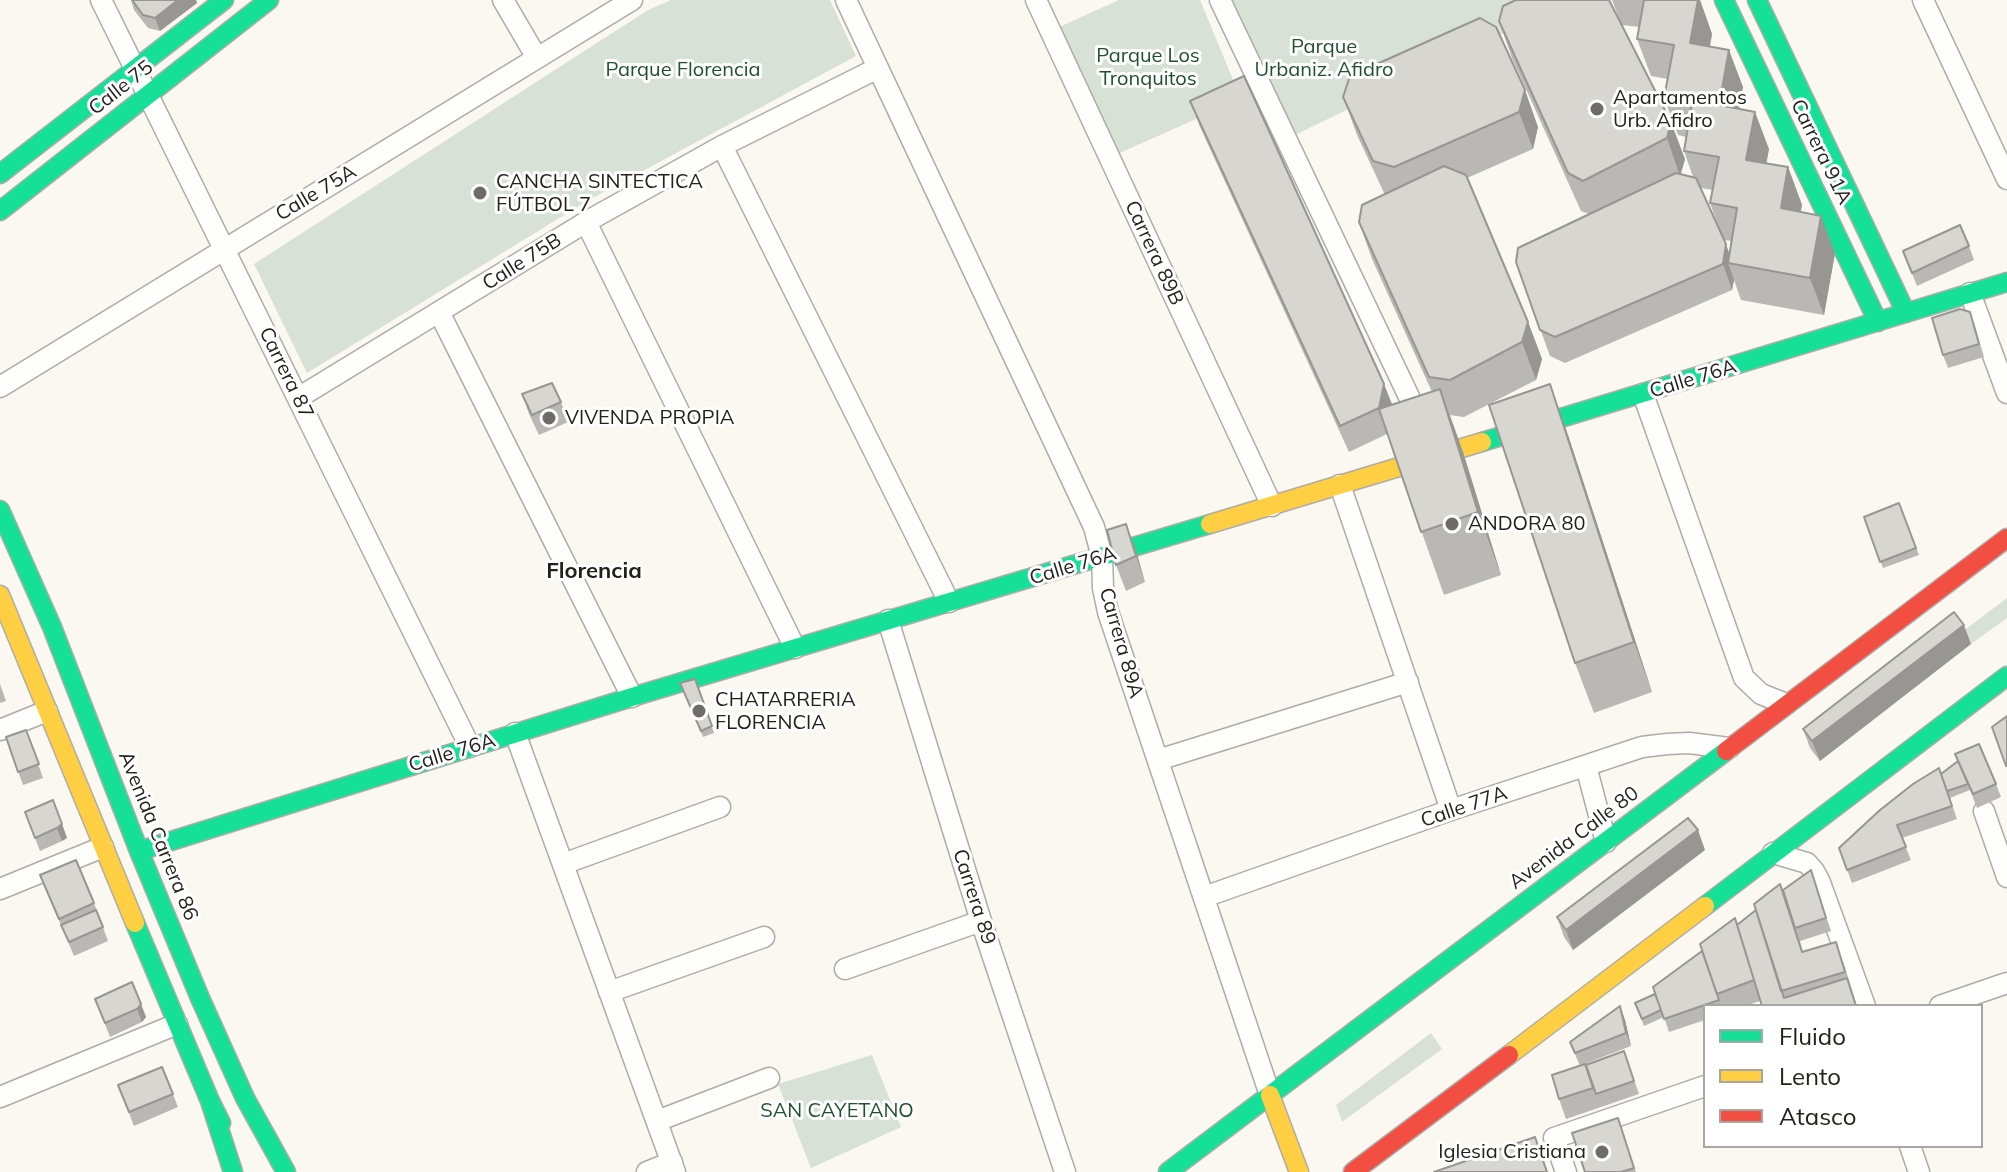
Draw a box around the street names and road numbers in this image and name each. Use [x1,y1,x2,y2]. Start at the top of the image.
street label: Calle 75 [84,55,158,121]
street label: Carrera 91A [1785,96,1857,208]
street label: Calle 75A [271,160,361,226]
street label: Carrera 89B [1119,197,1189,309]
street label: Calle 75B [478,228,566,296]
street label: Carrera 87 [254,323,318,423]
street label: Calle 76A [1647,354,1739,404]
street label: Calle 76A [1027,541,1119,591]
street label: Carrera 89A [1094,585,1148,701]
street label: Calle 76A [406,728,498,778]
street label: Avenida Carrera 86 [113,748,203,924]
street label: Calle 77A [1418,781,1510,833]
street label: Avenida Calle 80 [1504,781,1644,895]
street label: Carrera 89 [947,846,1001,948]

